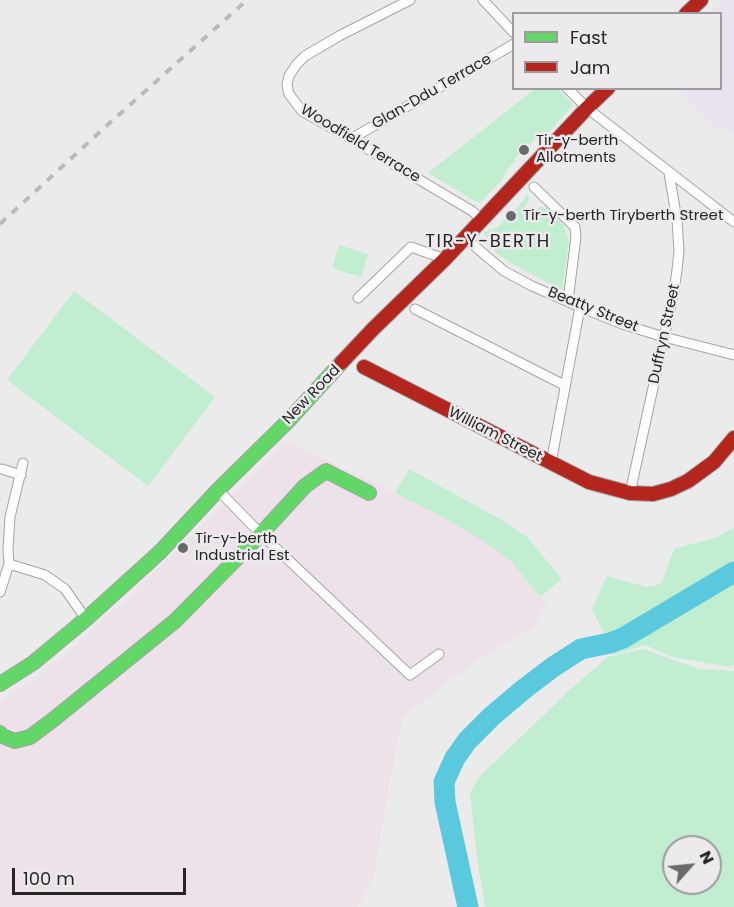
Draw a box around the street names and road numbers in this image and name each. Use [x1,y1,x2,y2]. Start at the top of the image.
street label: Glan-Ddu Terrace [369,50,495,134]
street label: Woodfield Terrace [297,101,423,187]
street label: Duffryn Street [646,282,684,386]
street label: Beatty Street [545,284,641,336]
street label: New Road [279,362,345,428]
street label: William Street [445,404,545,466]

